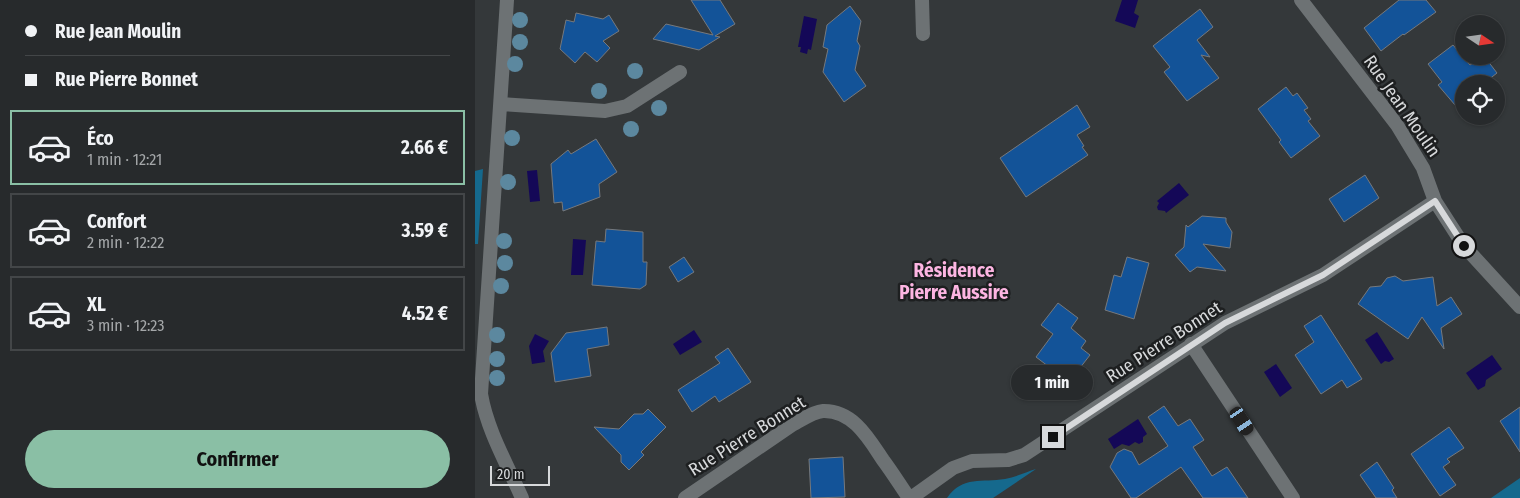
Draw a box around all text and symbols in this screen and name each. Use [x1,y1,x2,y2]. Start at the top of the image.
north arrow [1455,15,1505,65]
map controls [1455,15,1505,125]
text: Rue Jean Moulin [55,20,181,43]
street label: Rue Jean Moulin [1359,51,1445,161]
text: Rue Pierre Bonnet [55,68,198,91]
button: locate [1455,75,1505,125]
icon: car [27,125,72,170]
text: Éco [87,127,114,150]
text: 2.66 € [401,136,448,159]
text: 1 min · 12:21 [87,150,162,169]
icon: car [27,208,72,253]
text: Confort [87,210,147,233]
text: 3.59 € [401,219,448,242]
text: 2 min · 12:22 [87,233,164,252]
route start [1453,235,1475,257]
district label: Résidence Pierre Aussire [899,259,1009,304]
icon: car [27,291,72,336]
text: XL [87,293,106,316]
street label: Rue Pierre Bonnet [1102,296,1226,388]
text: 4.52 € [402,302,448,325]
text: 3 min · 12:23 [87,316,165,335]
callout: 1 min [1012,364,1094,400]
text: 1 min [1035,373,1069,392]
street label: Rue Pierre Bonnet [685,391,810,481]
car [1227,404,1256,438]
route end [1042,426,1064,448]
button: Confirmer [25,430,450,488]
scale bar [490,463,550,486]
text: 20 m [497,466,525,483]

